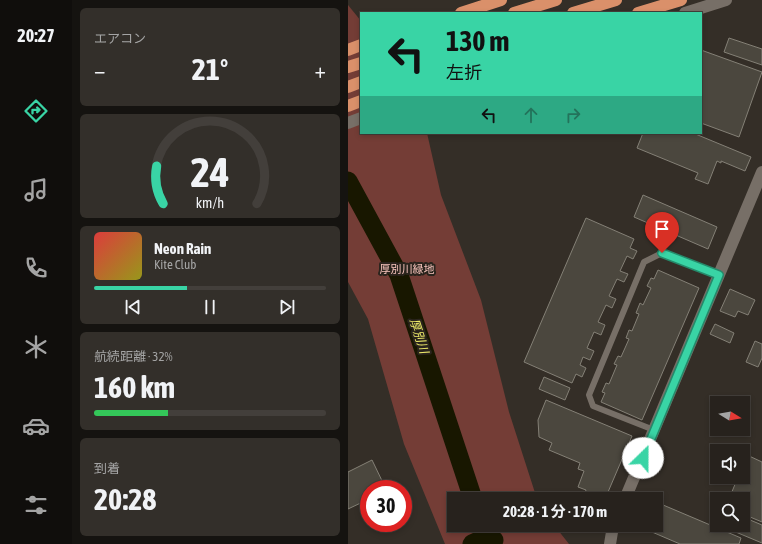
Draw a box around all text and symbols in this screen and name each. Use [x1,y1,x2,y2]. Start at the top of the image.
text: 20:27 [17,25,55,46]
text: 130 m [446,25,509,57]
icon: left [380,28,432,80]
text: エアコン [94,31,146,46]
text: 21° [192,52,228,86]
text: − [94,57,105,83]
text: + [315,57,326,83]
text: 左折 [446,62,482,83]
icon: directions [22,97,50,125]
icon: left [478,104,500,126]
icon: ahead [520,104,542,126]
icon: right [562,104,584,126]
text: 24 [190,148,230,196]
icon: music [22,176,50,204]
text: km/h [196,195,224,211]
pin [645,212,679,253]
icon: arrive [651,218,673,240]
text: Neon Rain [154,240,211,257]
icon: phone [22,254,50,282]
text: Kite Club [154,257,196,272]
park label: 厚別川緑地 [380,263,435,275]
icon: previous [122,296,144,318]
icon: pause [199,296,221,318]
icon: next [276,296,298,318]
water label: 厚別川 [407,317,432,357]
icon: climate [22,333,50,361]
text: 航続距離 · 32% [94,349,173,364]
text: 160 km [94,370,175,404]
north arrow [710,396,750,436]
map controls [710,396,750,532]
icon: car [22,412,50,440]
position arrow [622,437,664,479]
button: sound [710,444,750,484]
text: 到着 [94,461,120,476]
speed limit sign: 30 [360,480,412,532]
text: 20:28 [94,482,156,516]
icon: filters [22,491,50,519]
button: search [710,492,750,532]
text: 20:28 · 1 分 · 170 m [503,503,607,520]

